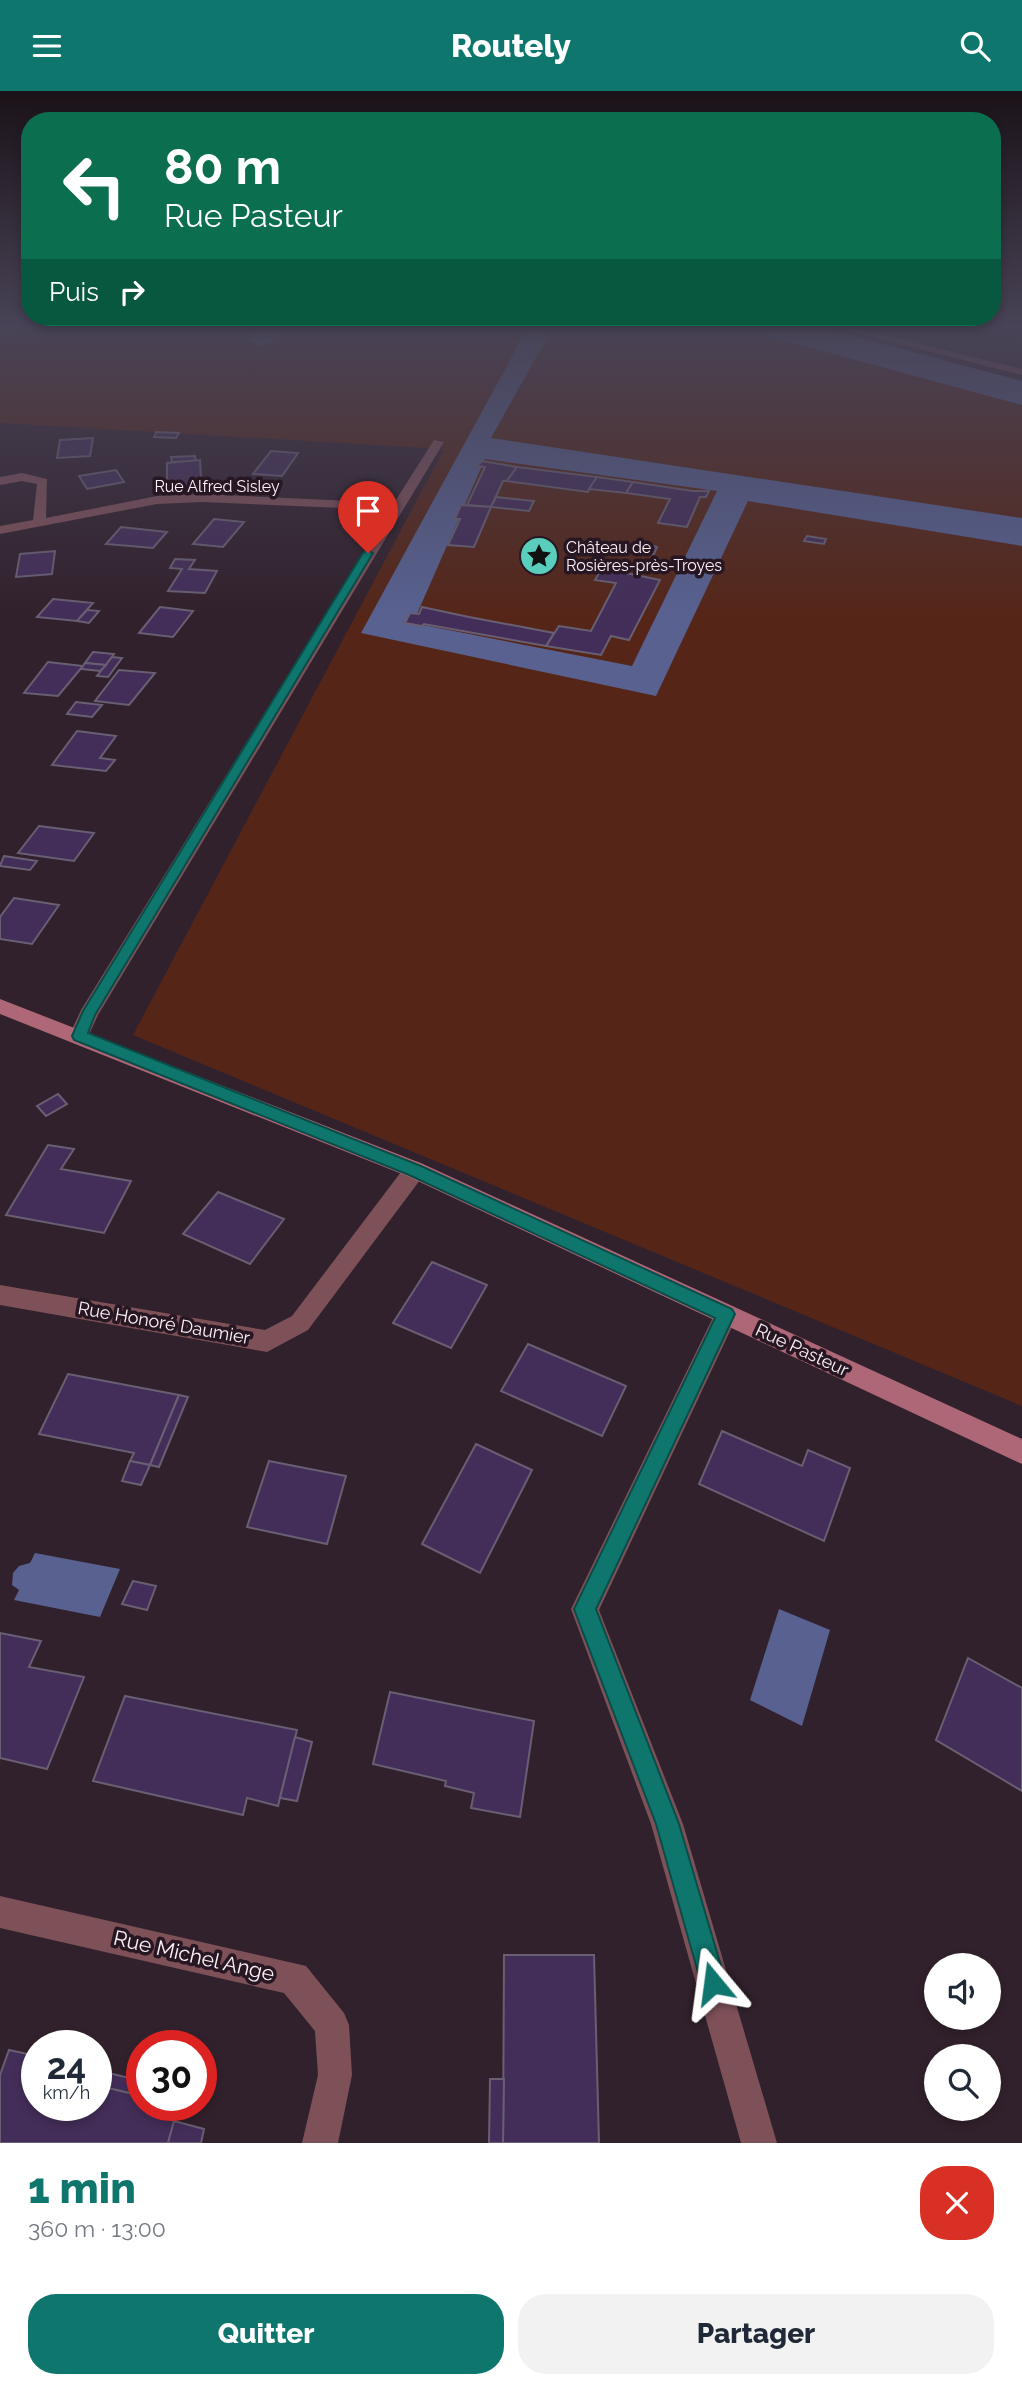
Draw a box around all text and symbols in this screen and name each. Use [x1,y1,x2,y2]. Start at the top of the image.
icon: menu [28,27,66,65]
text: Routely [451,27,571,64]
icon: search [956,27,994,65]
text: 80 m [164,138,281,195]
icon: left [49,140,140,231]
text: Rue Pasteur [164,197,343,234]
icon: right [113,273,151,311]
text: Puis [49,277,99,307]
street label: Rue Alfred Sisley [154,477,280,496]
pin [338,481,398,553]
icon: arrive [349,492,387,530]
place icon: Château de Rosières-près-Troyes [518,535,560,577]
place label: Château de Rosières-près-Troyes [566,538,722,575]
street label: Rue Honoré Daumier [76,1297,252,1348]
street label: Rue Pasteur [752,1319,853,1381]
street label: Rue Michel Ange [111,1925,277,1986]
position arrow [676,1946,750,2020]
map controls [924,1953,1001,2121]
button: sound [924,1953,1001,2030]
speed limit sign: 30 [126,2030,217,2121]
button: search [924,2044,1001,2121]
text: 24 [47,2046,86,2087]
text: km/h [43,2082,90,2103]
text: 1 min [28,2164,136,2213]
button: close [920,2166,994,2240]
text: 360 m · 13:00 [28,2215,166,2242]
button: Quitter [28,2294,504,2374]
button: Partager [518,2294,994,2374]

